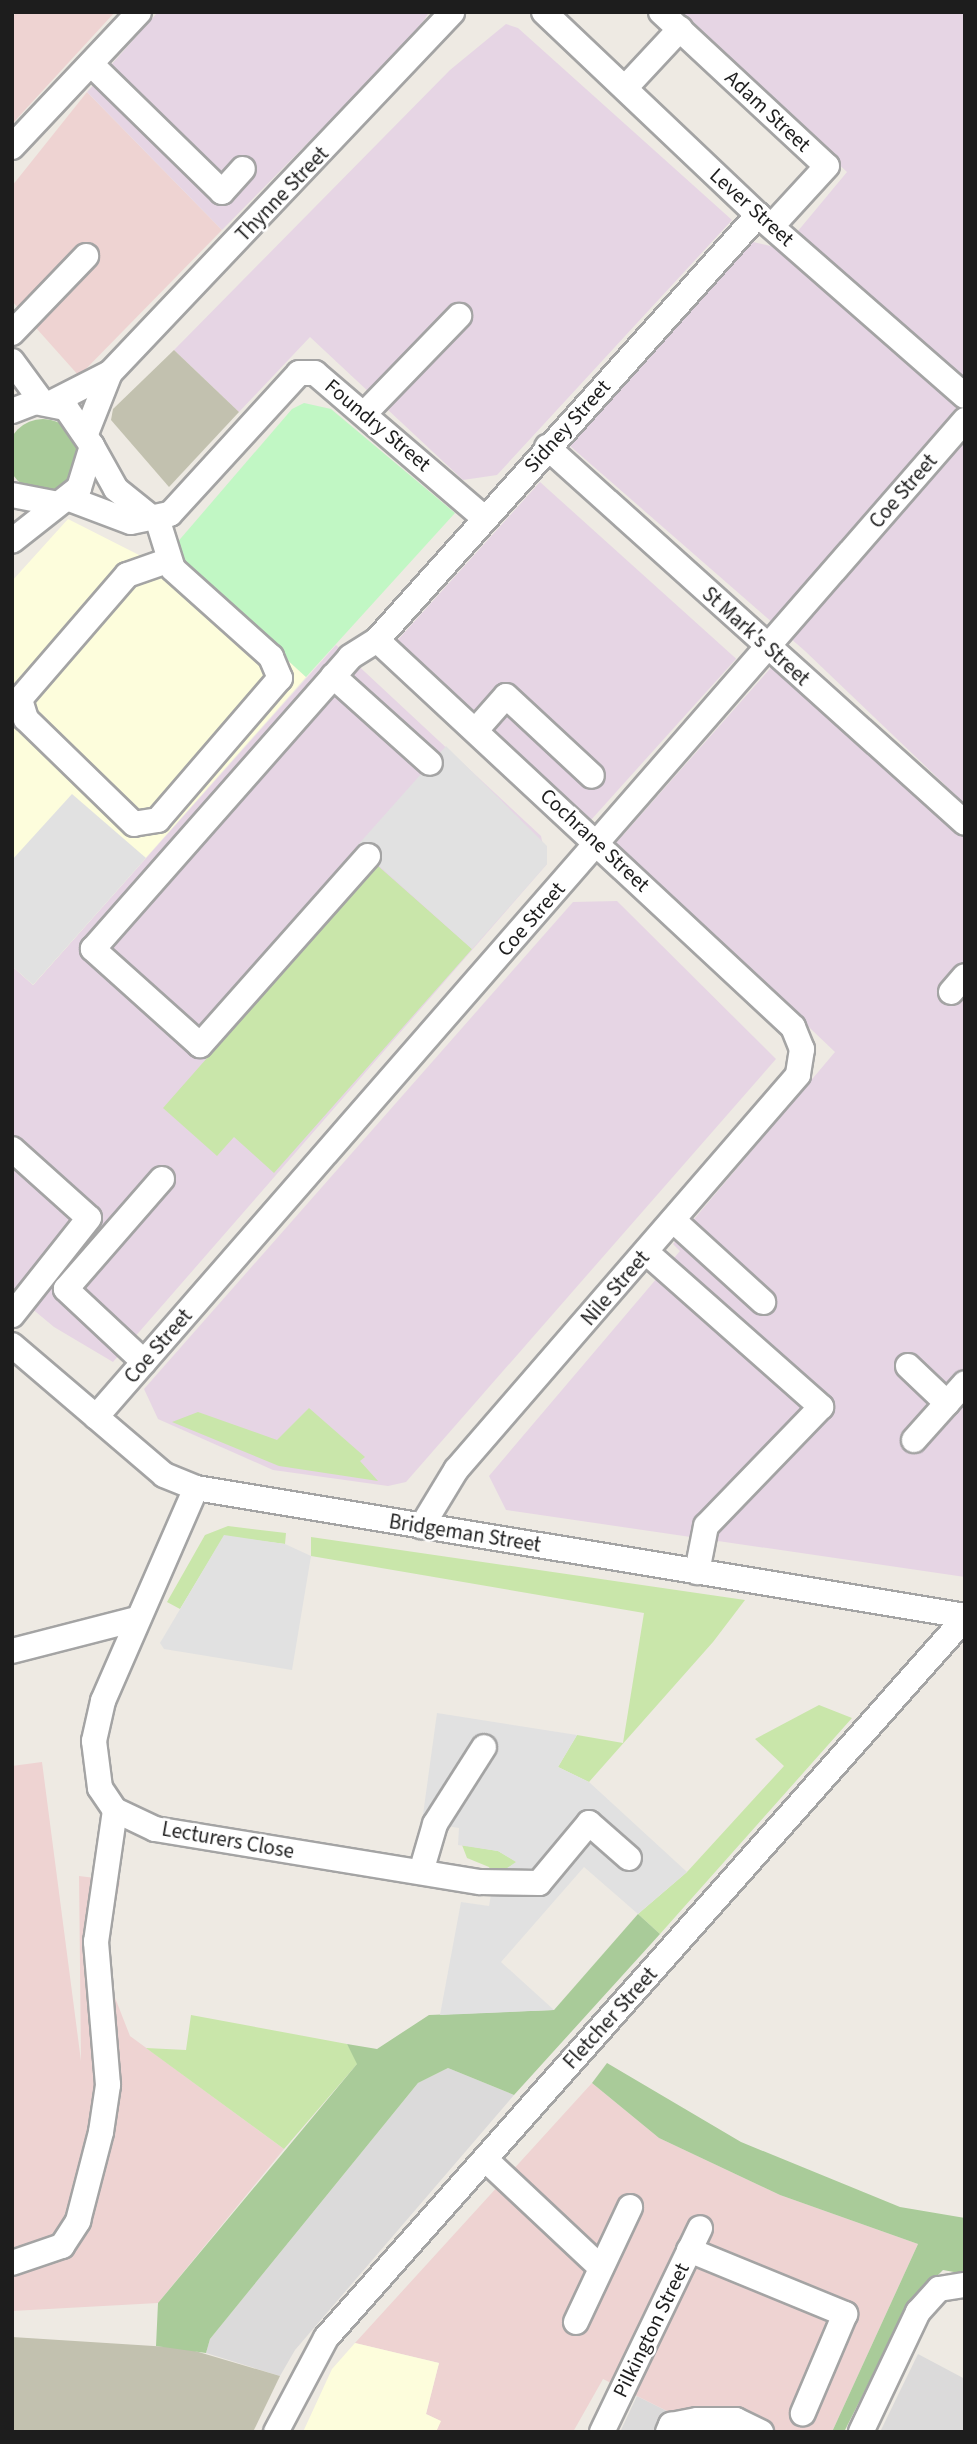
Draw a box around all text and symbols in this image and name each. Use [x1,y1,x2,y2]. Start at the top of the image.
street label: Adam Street [720,65,816,157]
street label: Thynne Street [230,141,334,247]
street label: Lever Street [705,163,799,251]
street label: Foundry Street [320,373,436,477]
street label: Sidney Street [519,374,615,478]
street label: Coe Street [864,449,942,533]
street label: St Mark's Street [697,581,815,691]
street label: Cochrane Street [535,783,655,897]
street label: Coe Street [492,877,570,961]
street label: Nile Street [576,1245,654,1331]
street label: Coe Street [119,1304,197,1388]
street label: Bridgeman Street [387,1509,543,1557]
street label: Lecturers Close [160,1816,296,1864]
street label: Fletcher Street [558,1962,662,2074]
street label: Pilkington Street [608,2259,694,2401]

